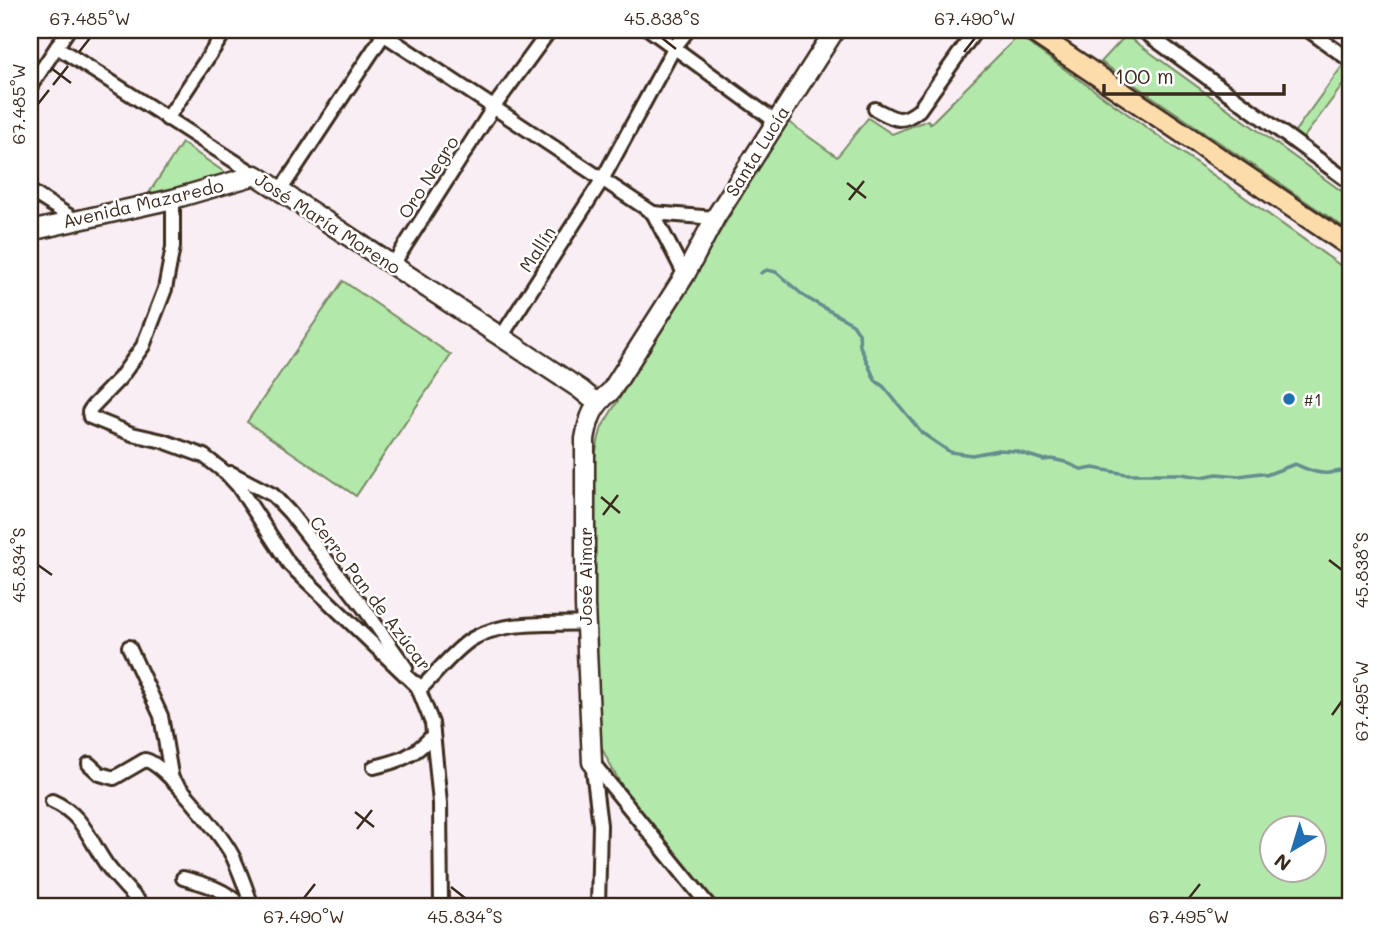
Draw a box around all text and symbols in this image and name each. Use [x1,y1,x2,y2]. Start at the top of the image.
text: 67.485°W [50,6,130,30]
text: 45.838°S [624,6,700,30]
text: 67.490°W [934,6,1016,30]
scale bar [1104,52,1285,96]
text: 100 m [1115,62,1174,89]
text: 67.485°W [6,64,30,144]
street label: Santa Lucía [720,101,794,201]
street label: Oro Negro [392,131,464,223]
street label: José María Moreno [250,167,406,279]
street label: Avenida Mazaredo [60,173,226,233]
street label: Mallín [513,221,561,277]
place label: #1 [1303,387,1322,411]
marker: #1 [1281,391,1297,407]
street label: Cerro Pan de Azúcar [305,511,437,675]
text: 45.834°S [6,527,30,603]
street label: José Aimar [573,527,597,625]
text: 45.838°S [1349,532,1373,608]
text: 67.495°W [1349,661,1373,741]
north arrow [1258,814,1328,884]
text: N [1269,849,1296,877]
text: 67.490°W [263,904,345,928]
text: 45.834°S [427,904,503,928]
text: 67.495°W [1149,904,1229,928]

